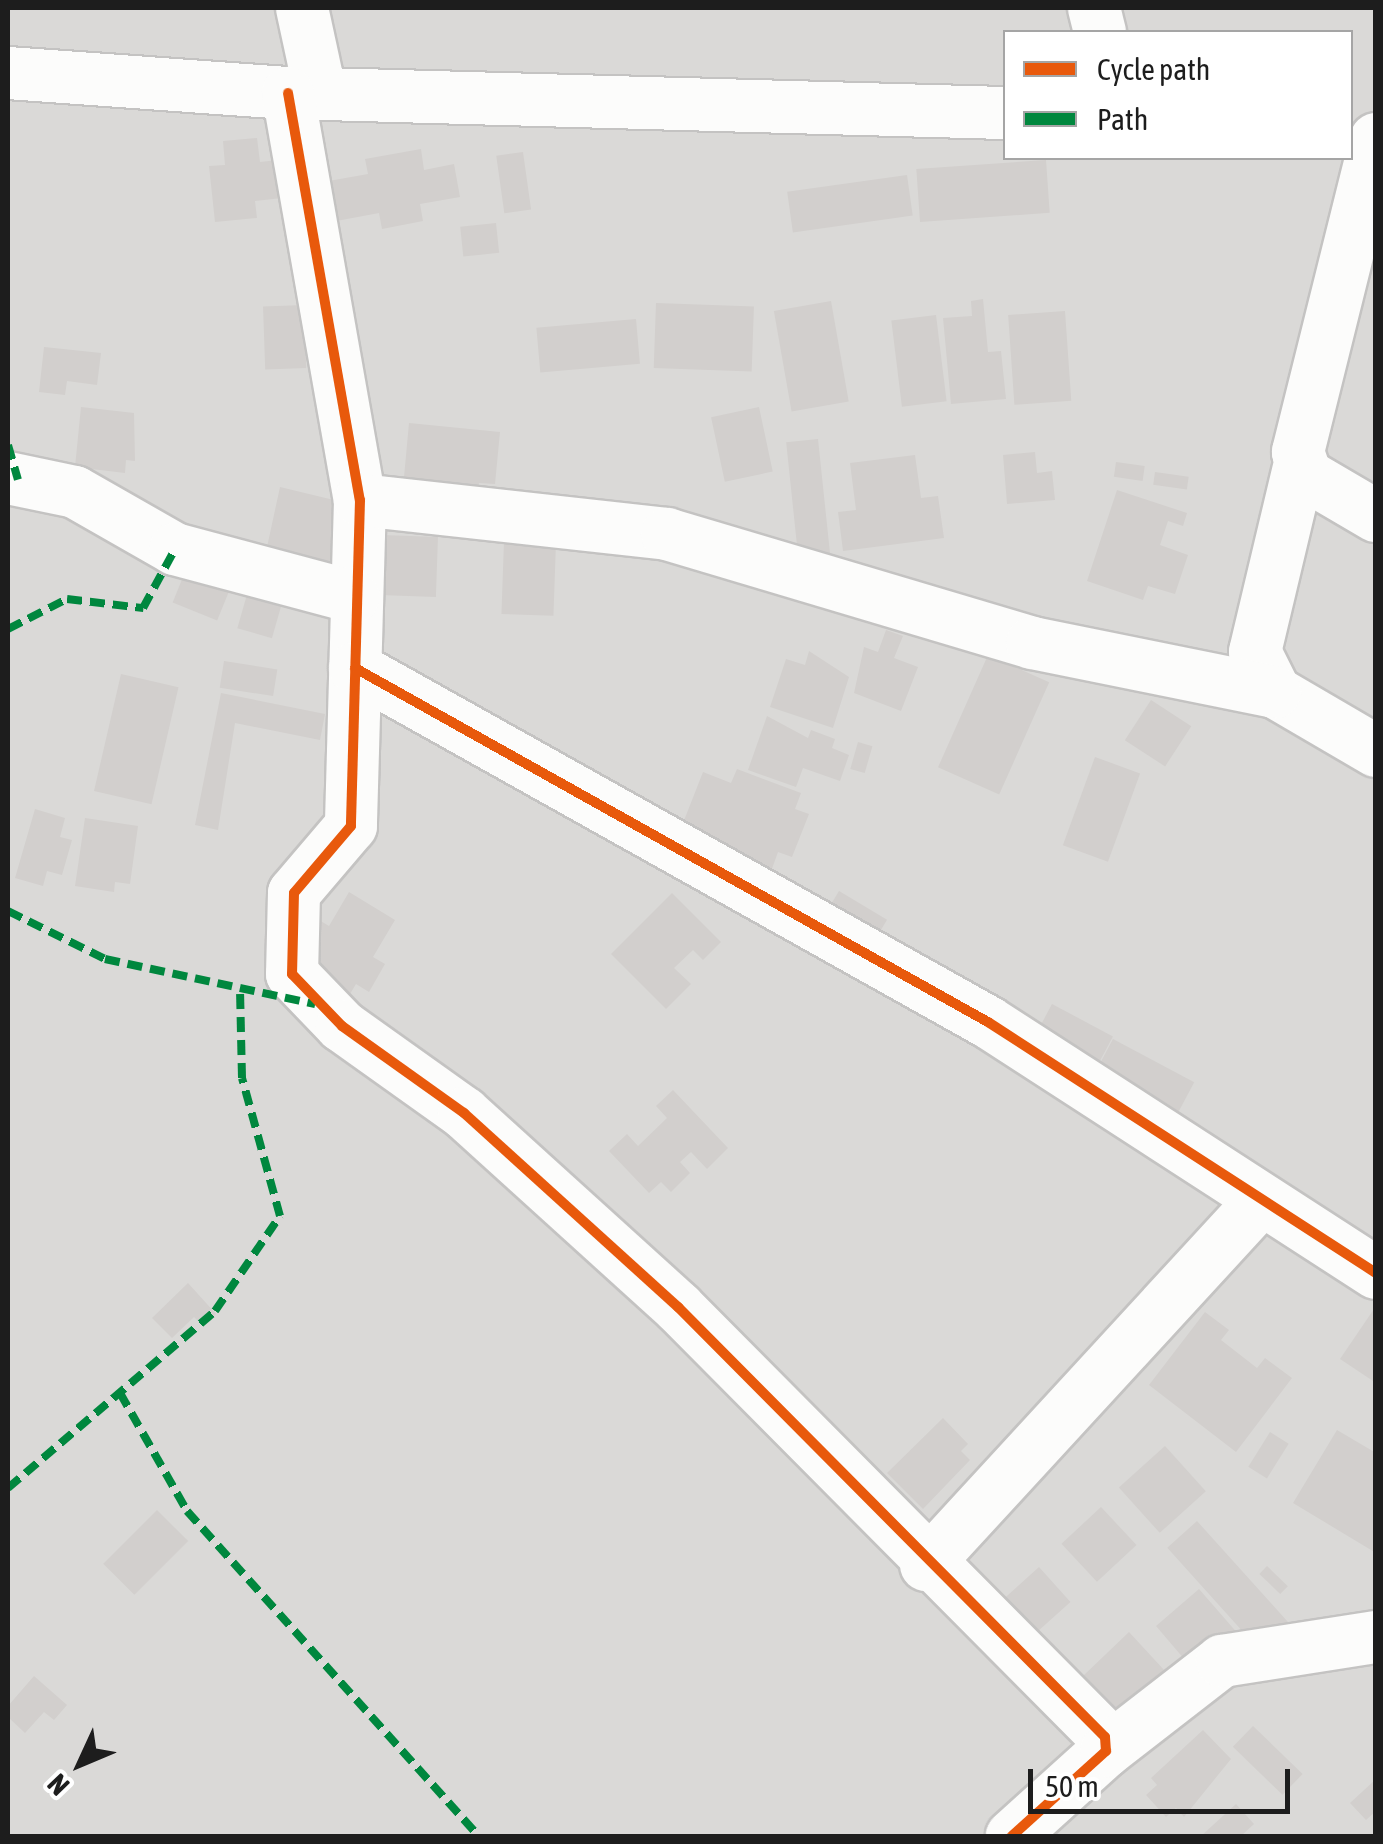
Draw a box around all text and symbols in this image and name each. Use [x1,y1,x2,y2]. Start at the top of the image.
legend [1003,30,1353,160]
text: Cycle path [1097,52,1210,86]
text: Path [1097,102,1148,136]
north arrow [30,1714,130,1814]
scale bar [1033,1749,1296,1811]
text: N [41,1768,76,1802]
text: 50 m [1045,1769,1099,1803]

